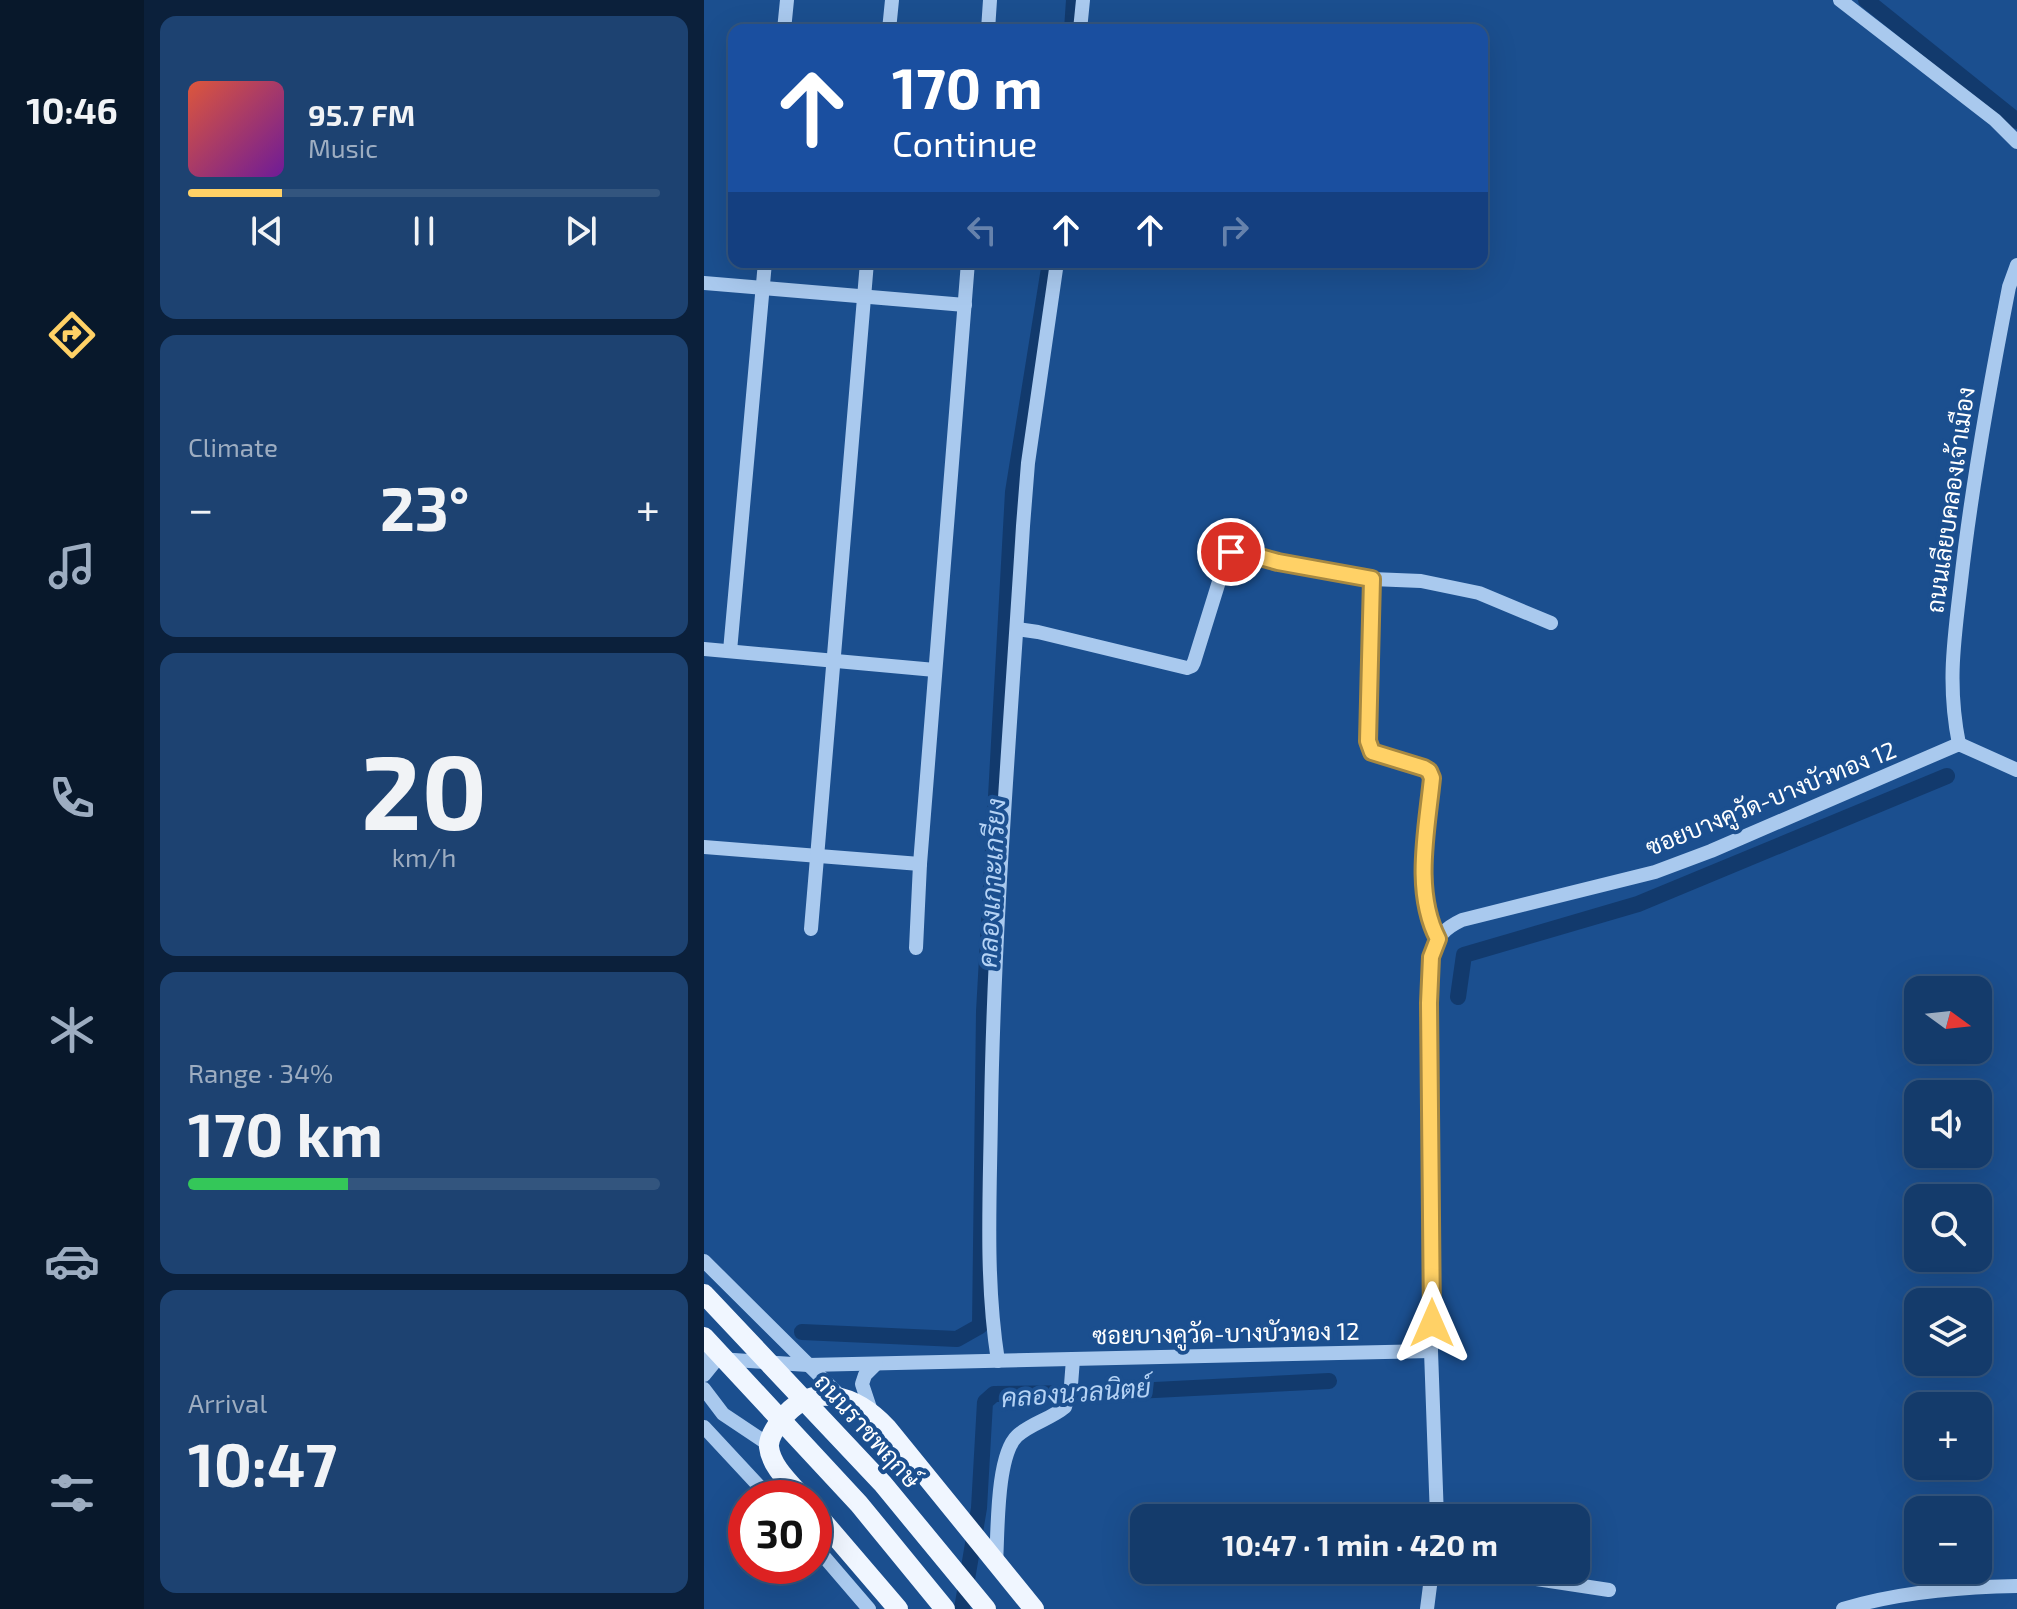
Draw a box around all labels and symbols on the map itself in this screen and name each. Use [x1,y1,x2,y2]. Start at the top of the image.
street label: ถนนเลียบคลองเจ้าเมือง [1919,385,1980,615]
pin [1197,518,1265,586]
street label: ซอยบางคูวัด-บางบัวทอง 12 [1641,734,1901,865]
water label: คลองเกาะเกรียง [971,797,1010,968]
north arrow [1904,976,1992,1064]
position arrow [1390,1281,1474,1365]
street label: ซอยบางคูวัด-บางบัวทอง 12 [1092,1316,1360,1353]
street label: ถนนราชพฤกษ์ [809,1367,927,1494]
water label: คลองนวลนิตย์ [1000,1371,1156,1412]
speed limit sign: 30 [728,1480,832,1584]

